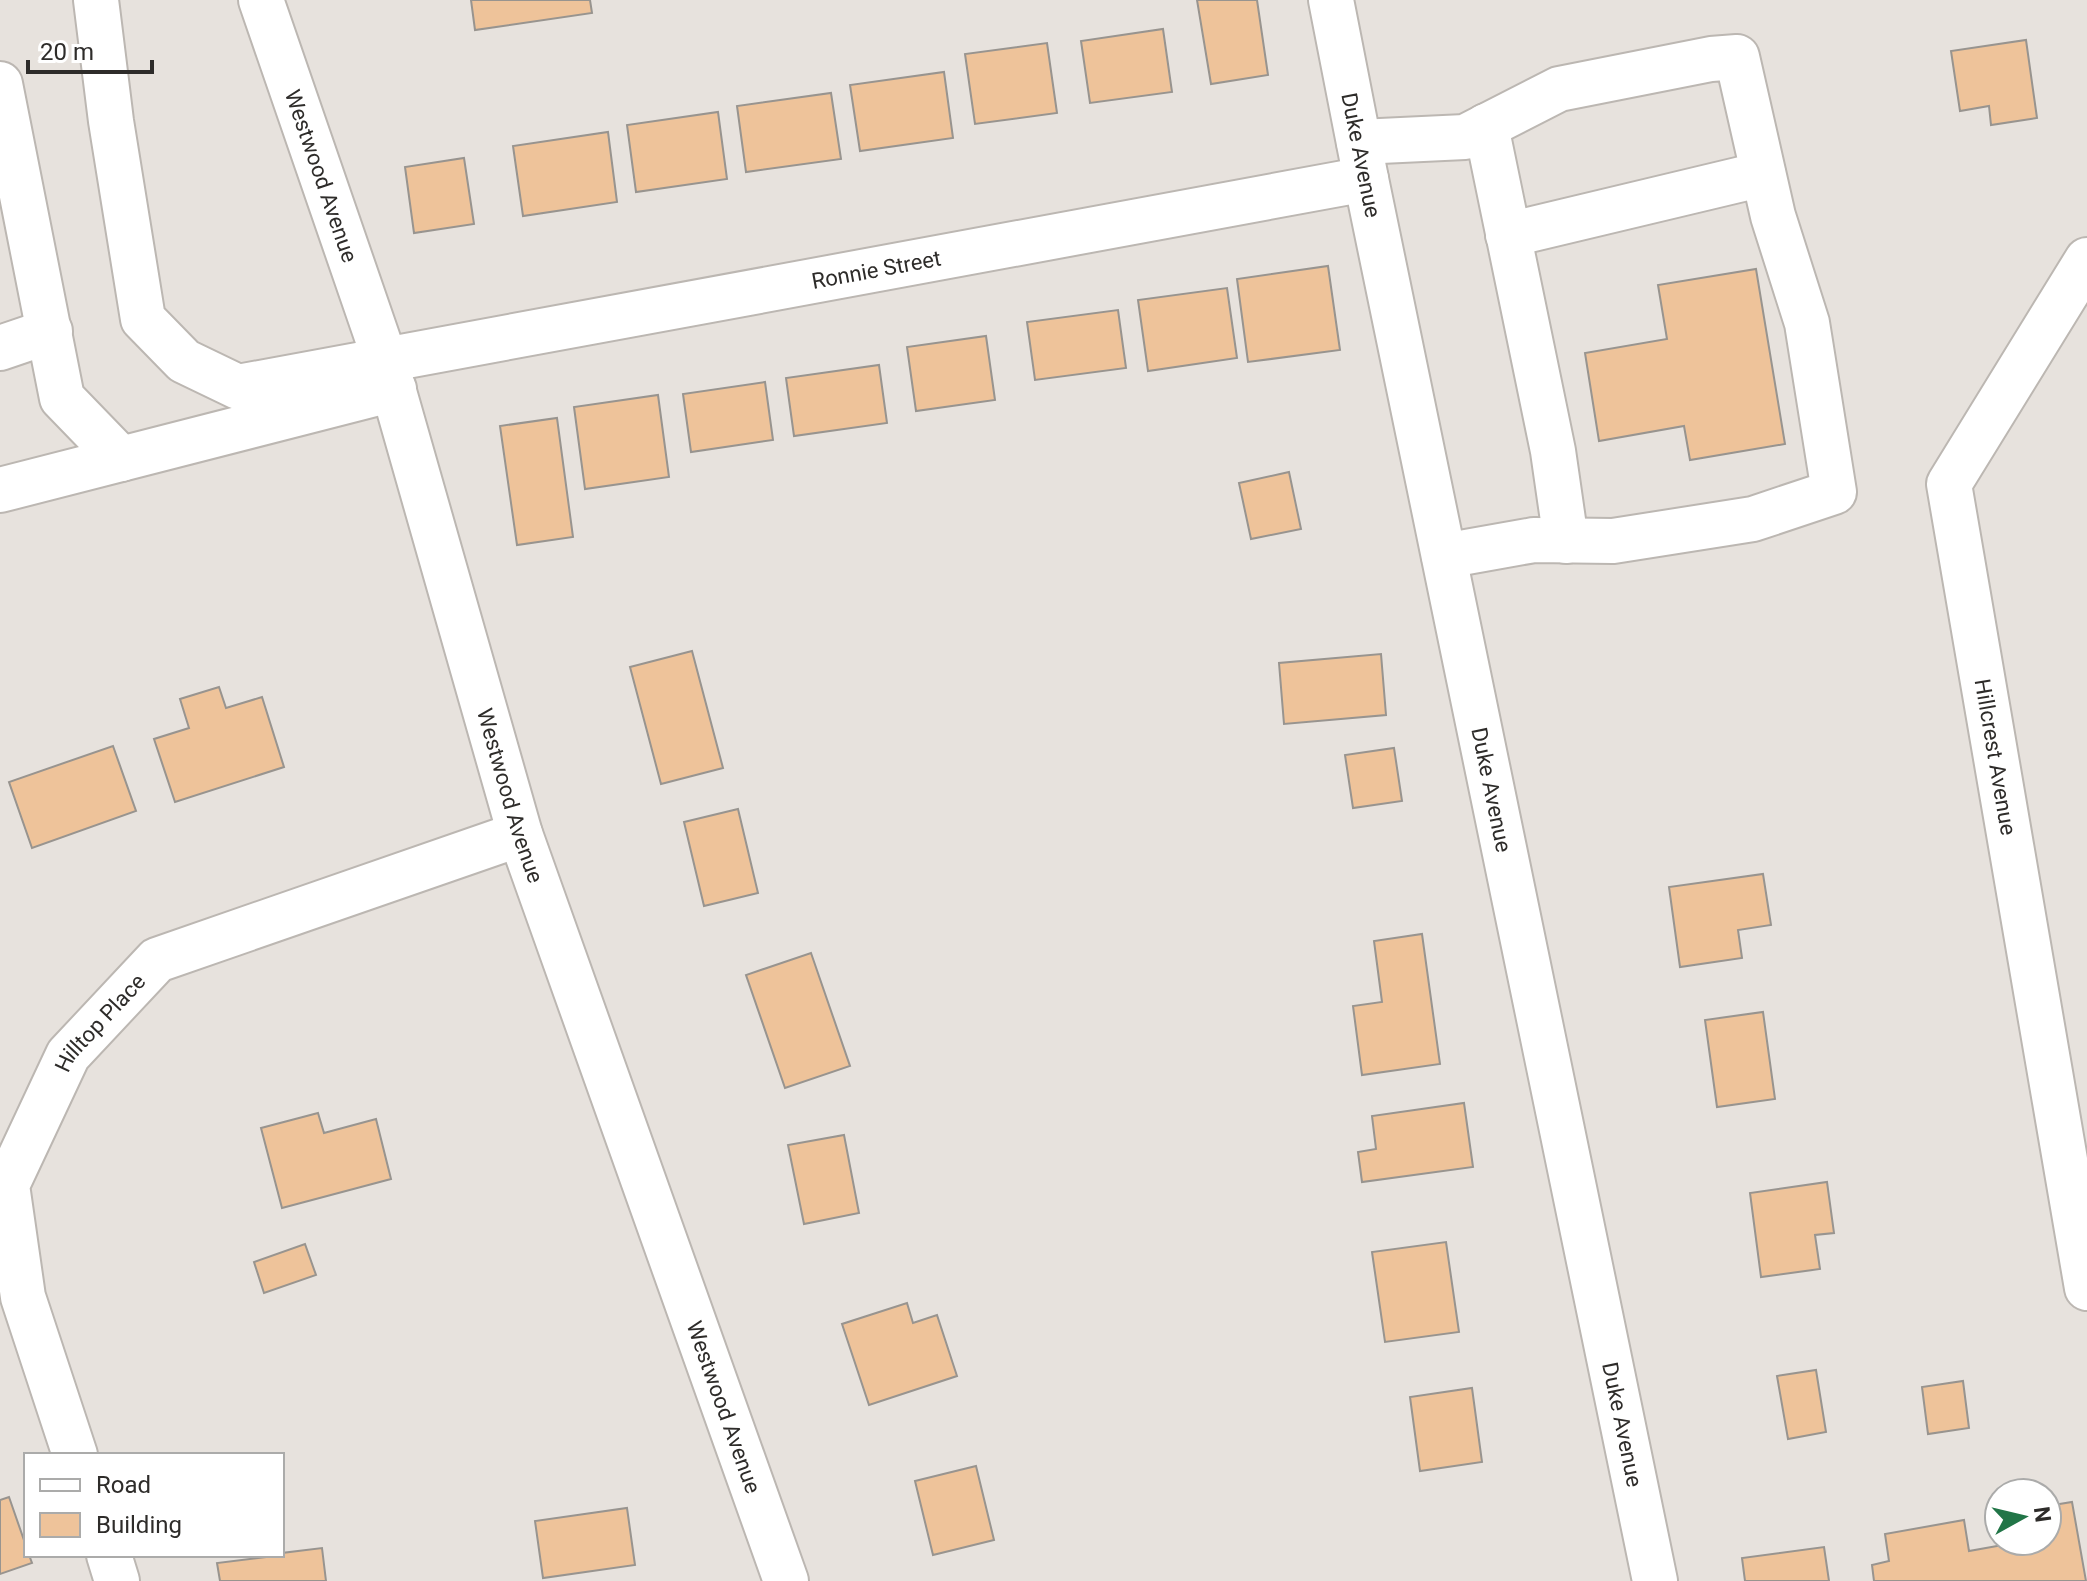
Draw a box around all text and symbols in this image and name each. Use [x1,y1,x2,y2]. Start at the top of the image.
scale bar [28,24,152,74]
text: 20 m [40,38,94,66]
street label: Westwood Avenue [280,86,363,265]
street label: Duke Avenue [1337,91,1386,220]
street label: Ronnie Street [809,245,943,294]
street label: Hillcrest Avenue [1970,677,2022,837]
street label: Westwood Avenue [472,705,549,886]
street label: Duke Avenue [1467,725,1517,854]
street label: Hilltop Place [50,969,150,1076]
street label: Westwood Avenue [682,1318,766,1497]
street label: Duke Avenue [1598,1360,1648,1489]
legend [24,1453,284,1557]
text: Road [96,1471,151,1499]
north arrow [1983,1477,2063,1557]
text: N [2029,1505,2056,1524]
text: Building [96,1511,182,1539]

